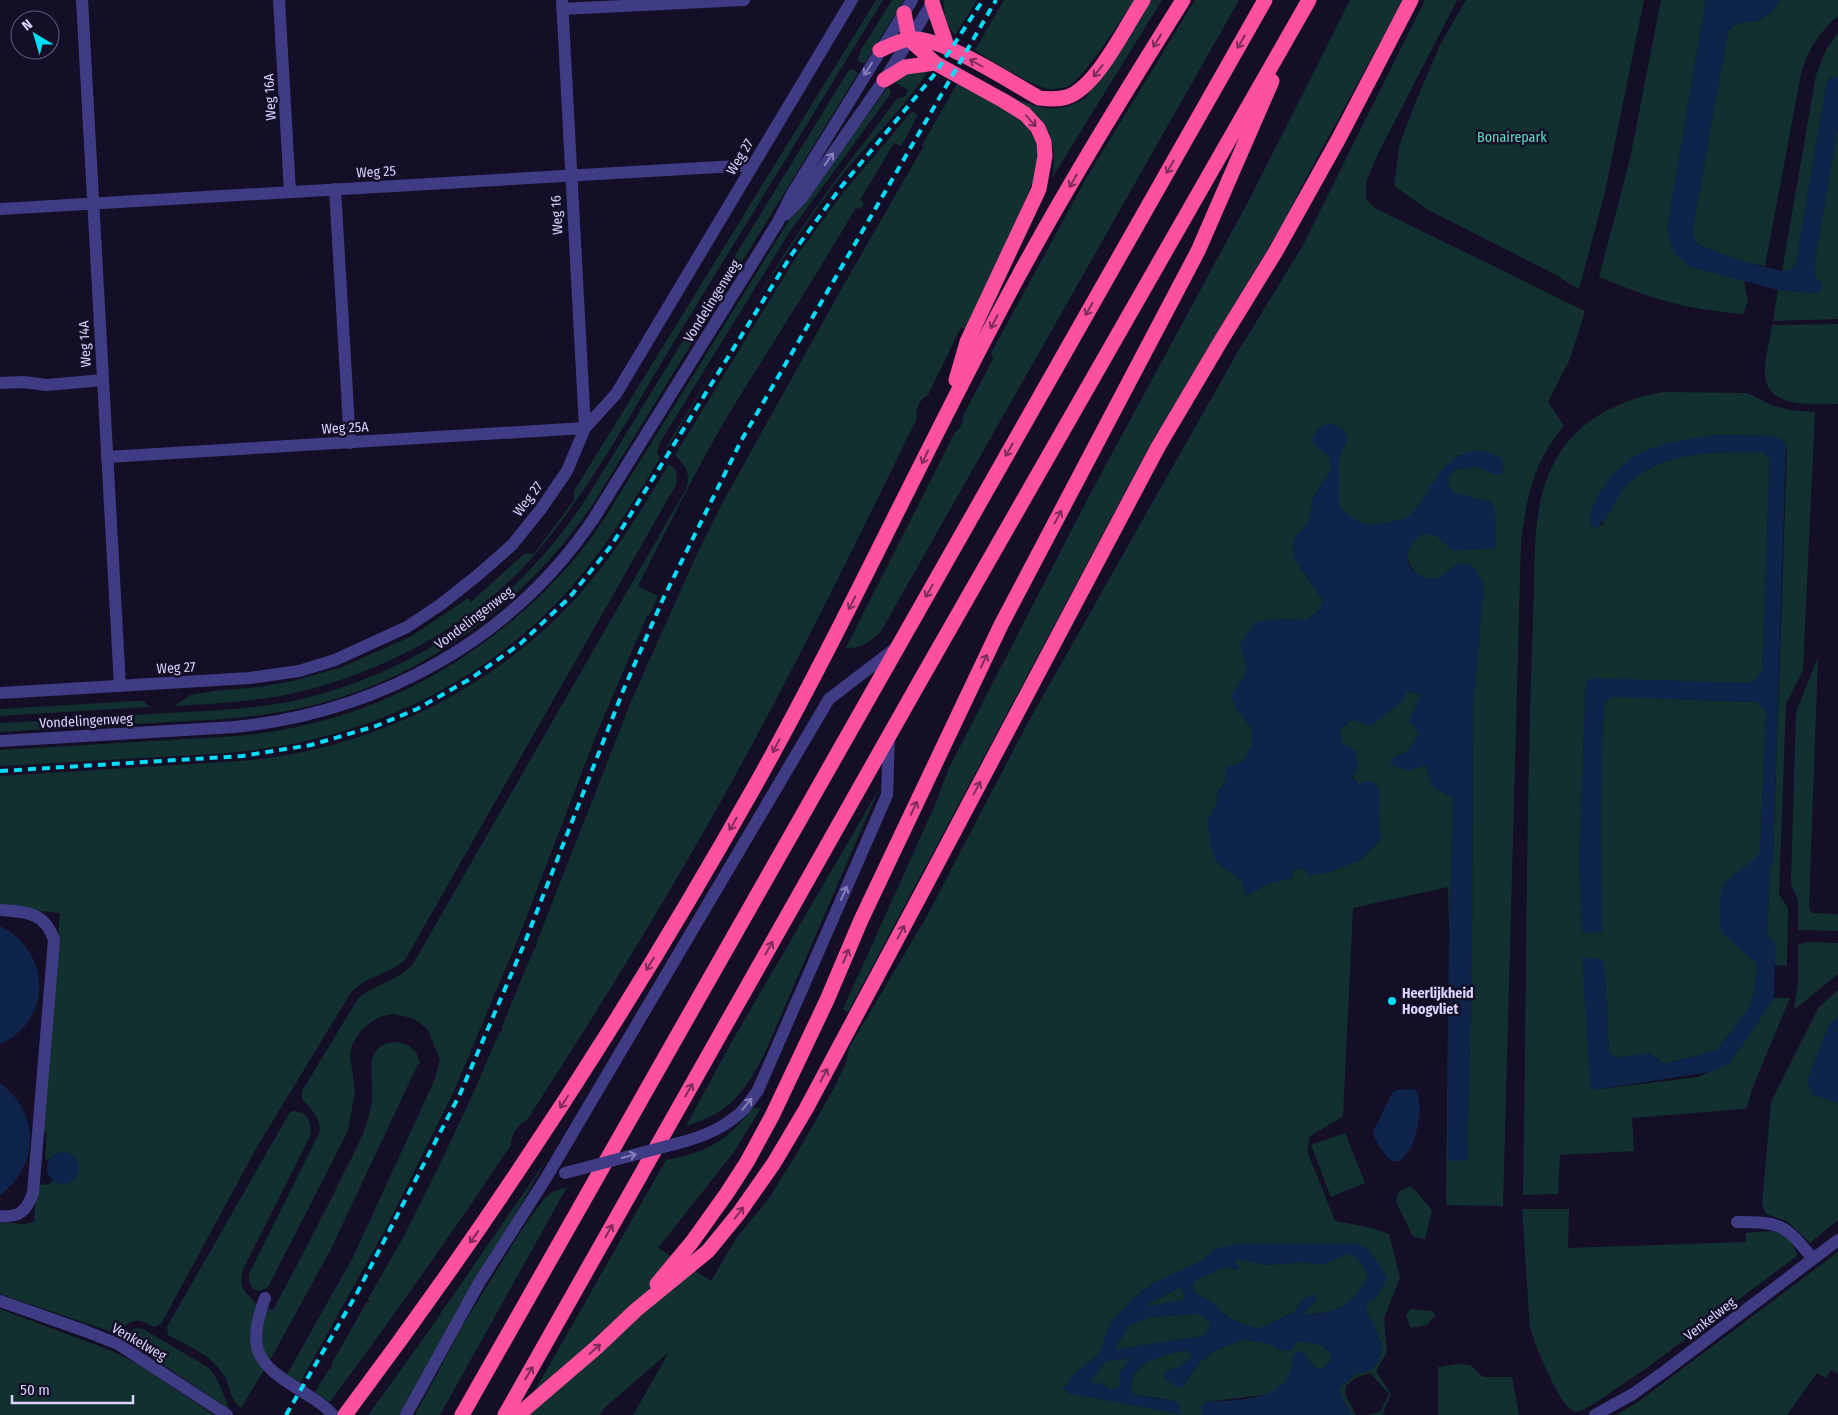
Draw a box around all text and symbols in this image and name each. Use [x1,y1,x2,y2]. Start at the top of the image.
north arrow [10,10,60,60]
text: N [19,16,36,34]
one-way arrow [1152,34,1162,48]
one-way arrow [1236,35,1246,50]
one-way arrow [969,58,984,68]
one-way arrow [862,61,872,75]
one-way arrow [1093,64,1104,77]
street label: Weg 16A [260,73,280,121]
one-way arrow [1026,115,1037,128]
park label: Bonairepark [1477,129,1547,146]
street label: Weg 27 [723,136,757,178]
one-way arrow [824,152,834,166]
one-way arrow [1164,160,1174,174]
street label: Weg 25 [356,162,396,182]
one-way arrow [1068,173,1078,188]
street label: Weg 16 [547,195,567,235]
street label: Vondelingenweg [680,256,744,345]
one-way arrow [1084,301,1094,315]
one-way arrow [989,315,999,330]
street label: Weg 14A [75,320,95,368]
street label: Weg 25A [321,418,370,438]
one-way arrow [1004,442,1013,457]
one-way arrow [920,449,929,464]
street label: Weg 27 [510,478,547,520]
one-way arrow [1053,509,1063,524]
street label: Vondelingenweg [431,583,517,653]
one-way arrow [923,584,933,598]
one-way arrow [847,595,857,610]
one-way arrow [979,654,989,669]
street label: Weg 27 [156,658,196,678]
street label: Vondelingenweg [39,710,134,732]
one-way arrow [771,739,781,753]
one-way arrow [973,781,982,796]
one-way arrow [910,801,920,816]
one-way arrow [727,817,737,831]
one-way arrow [840,886,850,901]
one-way arrow [896,924,906,939]
one-way arrow [764,942,774,956]
one-way arrow [842,949,852,964]
one-way arrow [645,957,655,971]
place label: Heerlijkheid Hoogvliet [1402,985,1474,1018]
marker: Heerlijkheid Hoogvliet [1386,995,1398,1007]
one-way arrow [819,1067,829,1082]
one-way arrow [684,1083,694,1097]
one-way arrow [559,1094,569,1108]
one-way arrow [742,1098,753,1111]
one-way arrow [621,1151,637,1161]
one-way arrow [734,1206,744,1220]
one-way arrow [604,1225,614,1239]
one-way arrow [469,1230,479,1244]
street label: Venkelweg [1681,1293,1739,1344]
street label: Venkelweg [108,1319,170,1365]
one-way arrow [588,1343,601,1355]
one-way arrow [524,1366,534,1380]
scale bar [12,1372,134,1404]
text: 50 m [20,1381,50,1399]

